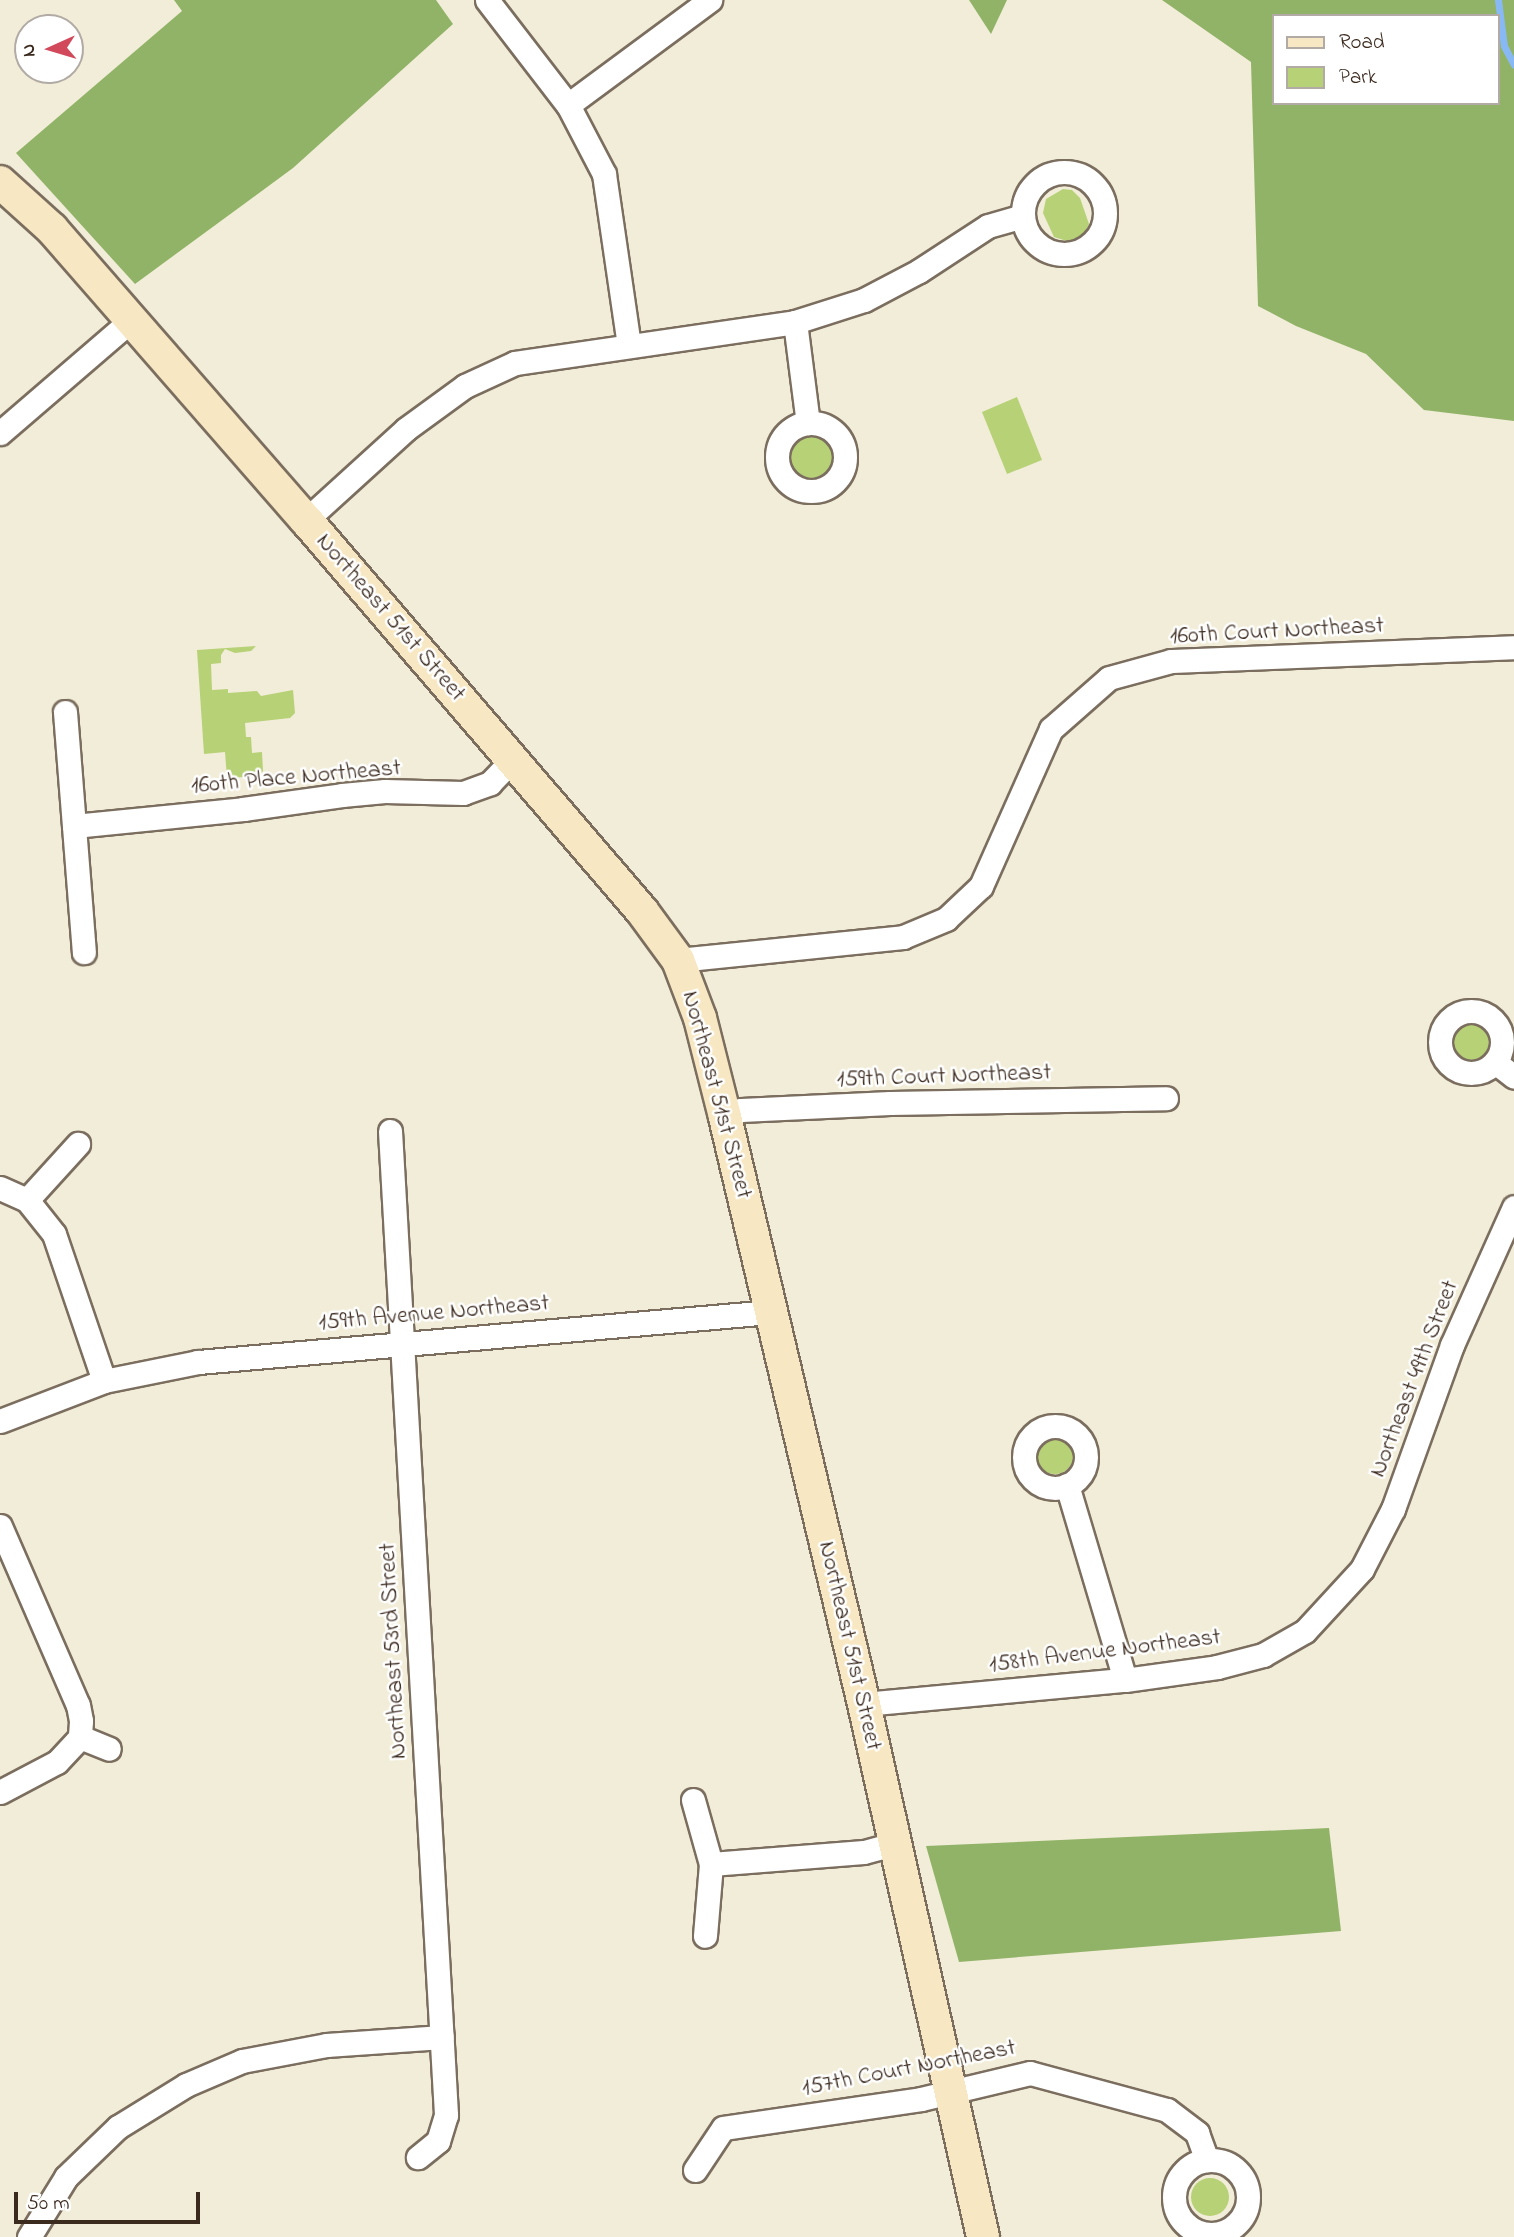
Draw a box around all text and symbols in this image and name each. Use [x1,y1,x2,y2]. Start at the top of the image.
north arrow [14,14,84,84]
legend [1272,14,1500,105]
text: Road [1339,28,1385,58]
text: N [16,43,43,58]
text: Park [1339,63,1377,93]
street label: Northeast 51st Street [309,528,471,708]
street label: 160th Court Northeast [1169,612,1385,652]
street label: 160th Place Northeast [190,754,402,802]
street label: Northeast 51st Street [674,988,758,1202]
street label: 159th Court Northeast [836,1059,1052,1095]
street label: Northeast 49th Street [1364,1276,1466,1482]
street label: 159th Avenue Northeast [317,1290,551,1338]
street label: Northeast 51st Street [811,1539,887,1753]
street label: Northeast 53rd Street [374,1542,414,1760]
street label: 158th Avenue Northeast [988,1623,1222,1681]
street label: 157th Court Northeast [800,2034,1018,2104]
scale bar [18,2178,203,2222]
text: 50 m [27,2189,70,2219]

